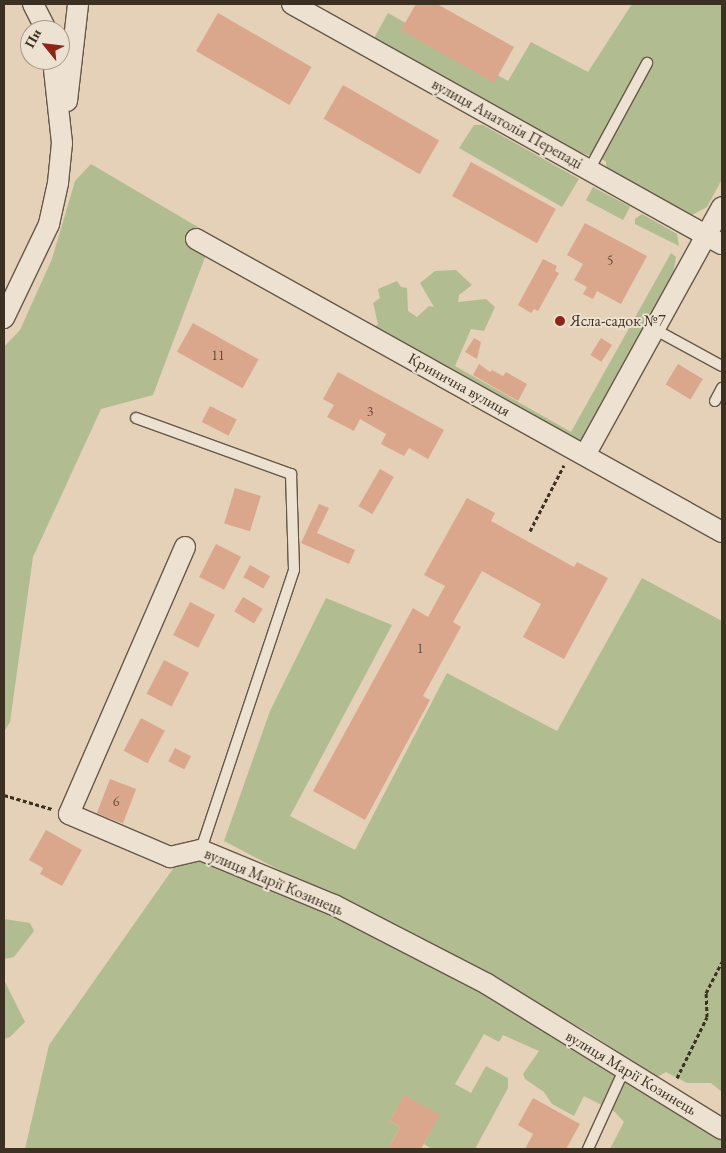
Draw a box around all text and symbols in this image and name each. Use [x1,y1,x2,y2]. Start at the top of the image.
north arrow [20,20,70,70]
text: Пн [20,25,45,51]
street label: вулиця Анатолія Перепаді [428,75,586,173]
house number: 5 [607,252,613,268]
place label: Ясла-садок №7 [570,311,666,331]
marker: Ясла-садок №7 [554,315,566,327]
house number: 11 [211,347,225,363]
street label: Кринична вулиця [405,349,513,421]
house number: 3 [367,403,373,419]
house number: 1 [417,640,423,656]
house number: 6 [113,793,119,809]
street label: вулиця Марії Козинець [201,844,347,920]
street label: вулиця Марії Козинець [562,1026,700,1120]

